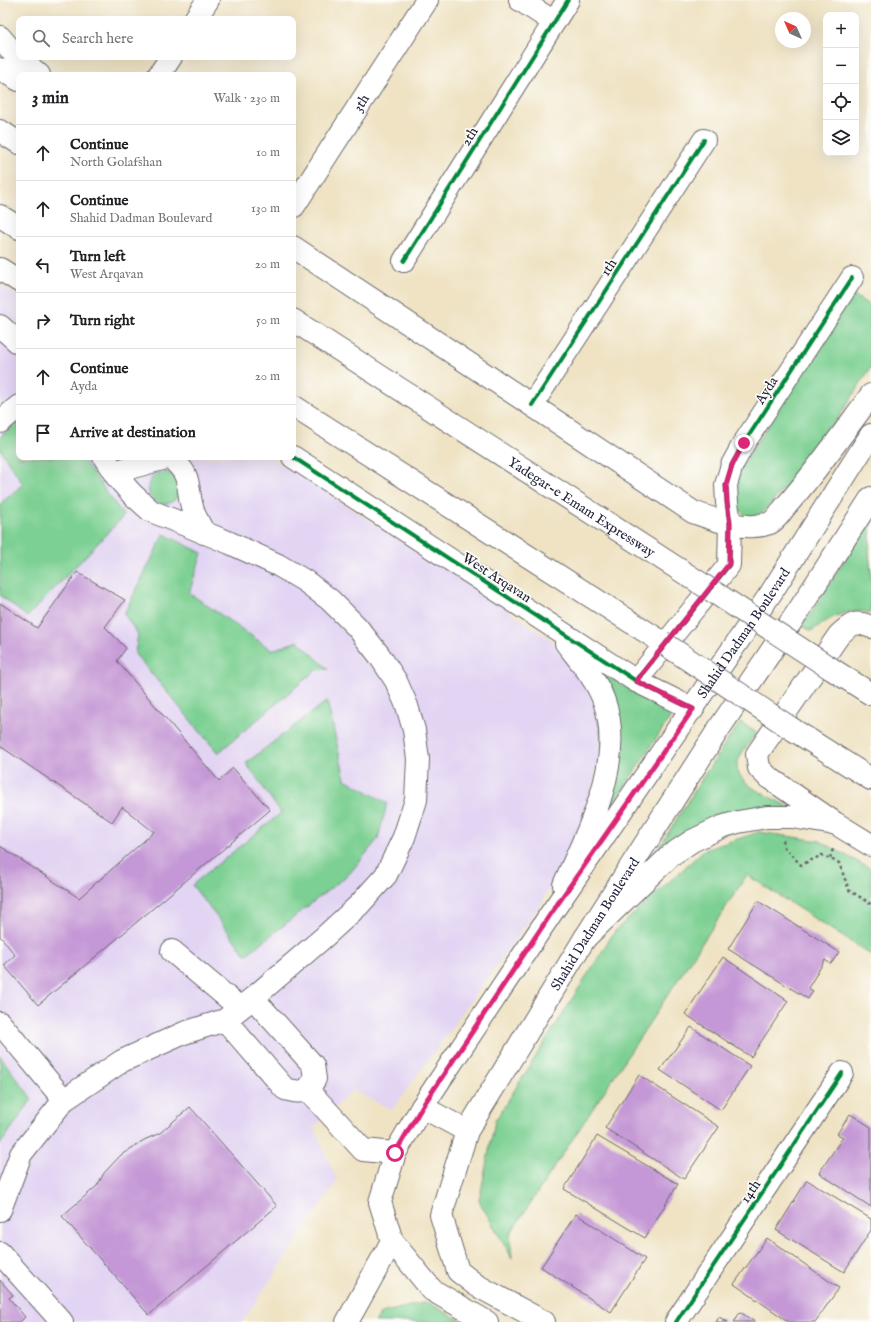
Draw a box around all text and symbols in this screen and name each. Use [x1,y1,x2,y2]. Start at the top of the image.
north arrow [775,12,811,48]
map controls [823,12,859,156]
button: + [823,12,859,48]
search box [16,16,296,60]
icon: search [30,27,52,49]
text: Search here [62,29,133,48]
button: − [823,48,859,84]
button: locate [823,84,859,120]
text: 3 min [32,88,69,109]
text: Walk · 230 m [214,90,280,107]
street label: 3th [349,91,374,115]
button: layers [823,120,859,156]
street label: 2th [457,123,483,149]
text: Continue [70,135,128,154]
icon: ahead [32,142,54,164]
text: 10 m [256,144,280,161]
text: North Golafshan [70,154,162,171]
text: Continue [70,191,128,210]
icon: ahead [32,198,54,220]
text: 130 m [251,200,280,217]
text: Shahid Dadman Boulevard [70,210,213,227]
text: Turn left [70,247,126,266]
icon: left [32,254,54,276]
street label: 1th [597,255,621,280]
text: 20 m [255,256,280,273]
text: West Arqavan [70,266,143,283]
icon: right [32,310,54,332]
text: Turn right [70,311,135,330]
text: 50 m [256,312,280,329]
text: Continue [70,359,128,378]
icon: ahead [32,366,54,388]
text: 20 m [255,368,280,385]
street label: Ayda [751,373,783,409]
text: Ayda [70,378,97,395]
icon: arrive [32,422,54,444]
text: Arrive at destination [70,423,196,442]
route end [735,434,753,452]
street label: Yadegar-e Emam Expressway [504,453,659,562]
street label: West Arqavan [458,549,535,607]
street label: Shahid Dadman Boulevard [693,564,795,702]
street label: Shahid Dadman Boulevard [547,854,644,994]
route start [386,1144,404,1162]
street label: 14th [737,1176,765,1207]

